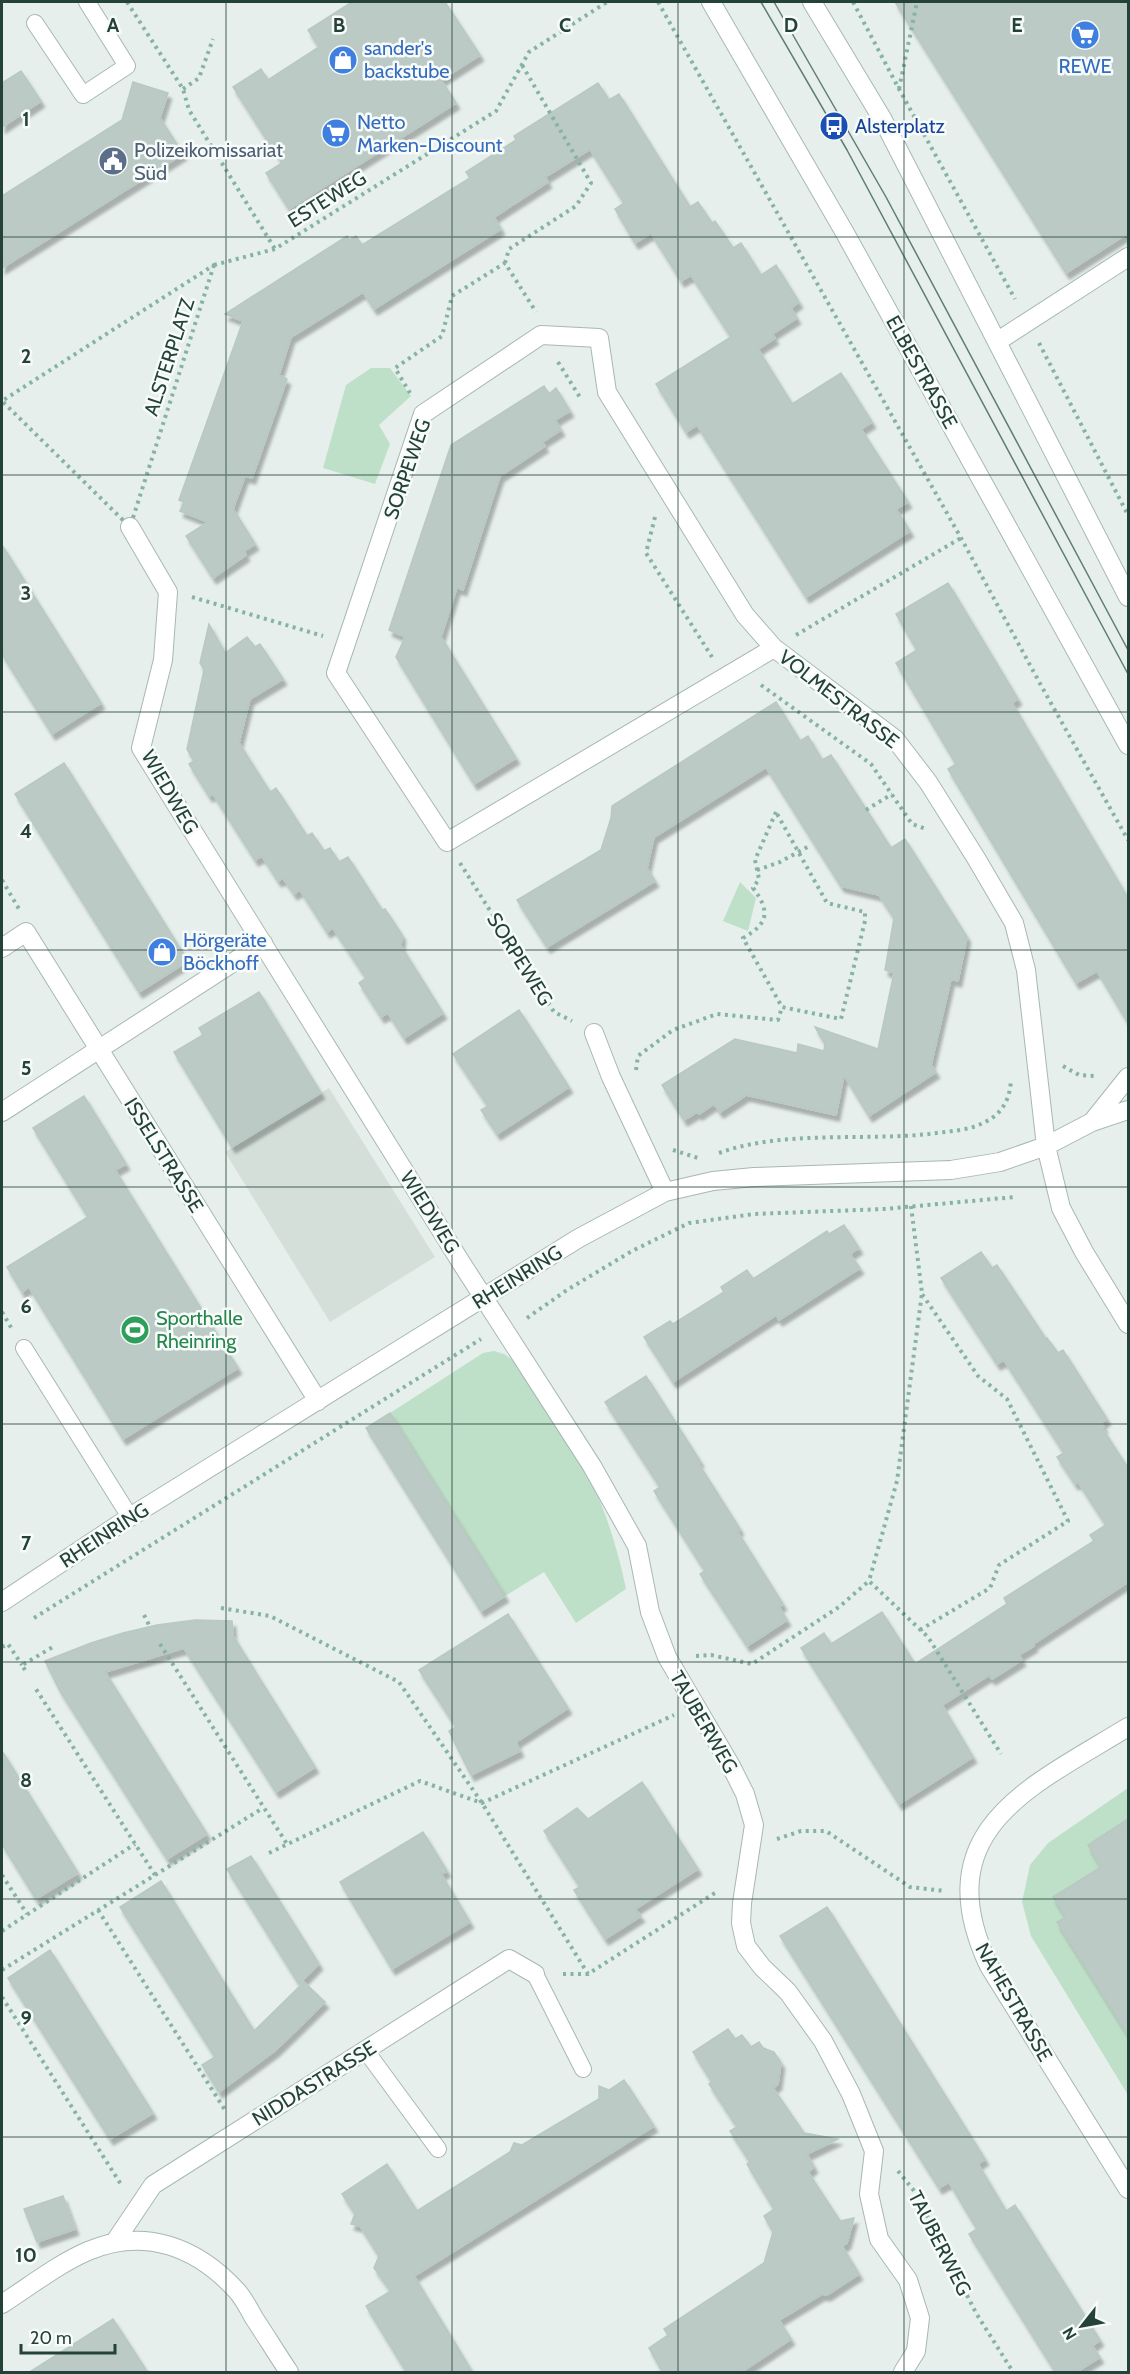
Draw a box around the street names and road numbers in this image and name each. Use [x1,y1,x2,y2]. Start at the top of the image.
street label: ESTEWEG [283,166,371,232]
street label: ALSTERPLATZ [139,295,199,419]
street label: ELBESTRASSE [881,311,963,433]
street label: SORPEWEG [379,416,435,522]
street label: VOLMESTRASSE [774,645,904,753]
street label: WIEDWEG [136,746,204,838]
street label: SORPEWEG [482,908,558,1010]
street label: ISSELSTRASSE [119,1093,209,1217]
street label: WIEDWEG [395,1166,465,1258]
street label: RHEINRING [468,1240,566,1314]
street label: RHEINRING [55,1497,153,1573]
street label: TAUBERWEG [665,1666,743,1778]
street label: NAHESTRASSE [970,1939,1058,2065]
street label: NIDDASTRASSE [248,2035,380,2131]
street label: TAUBERWEG [903,2187,977,2299]

